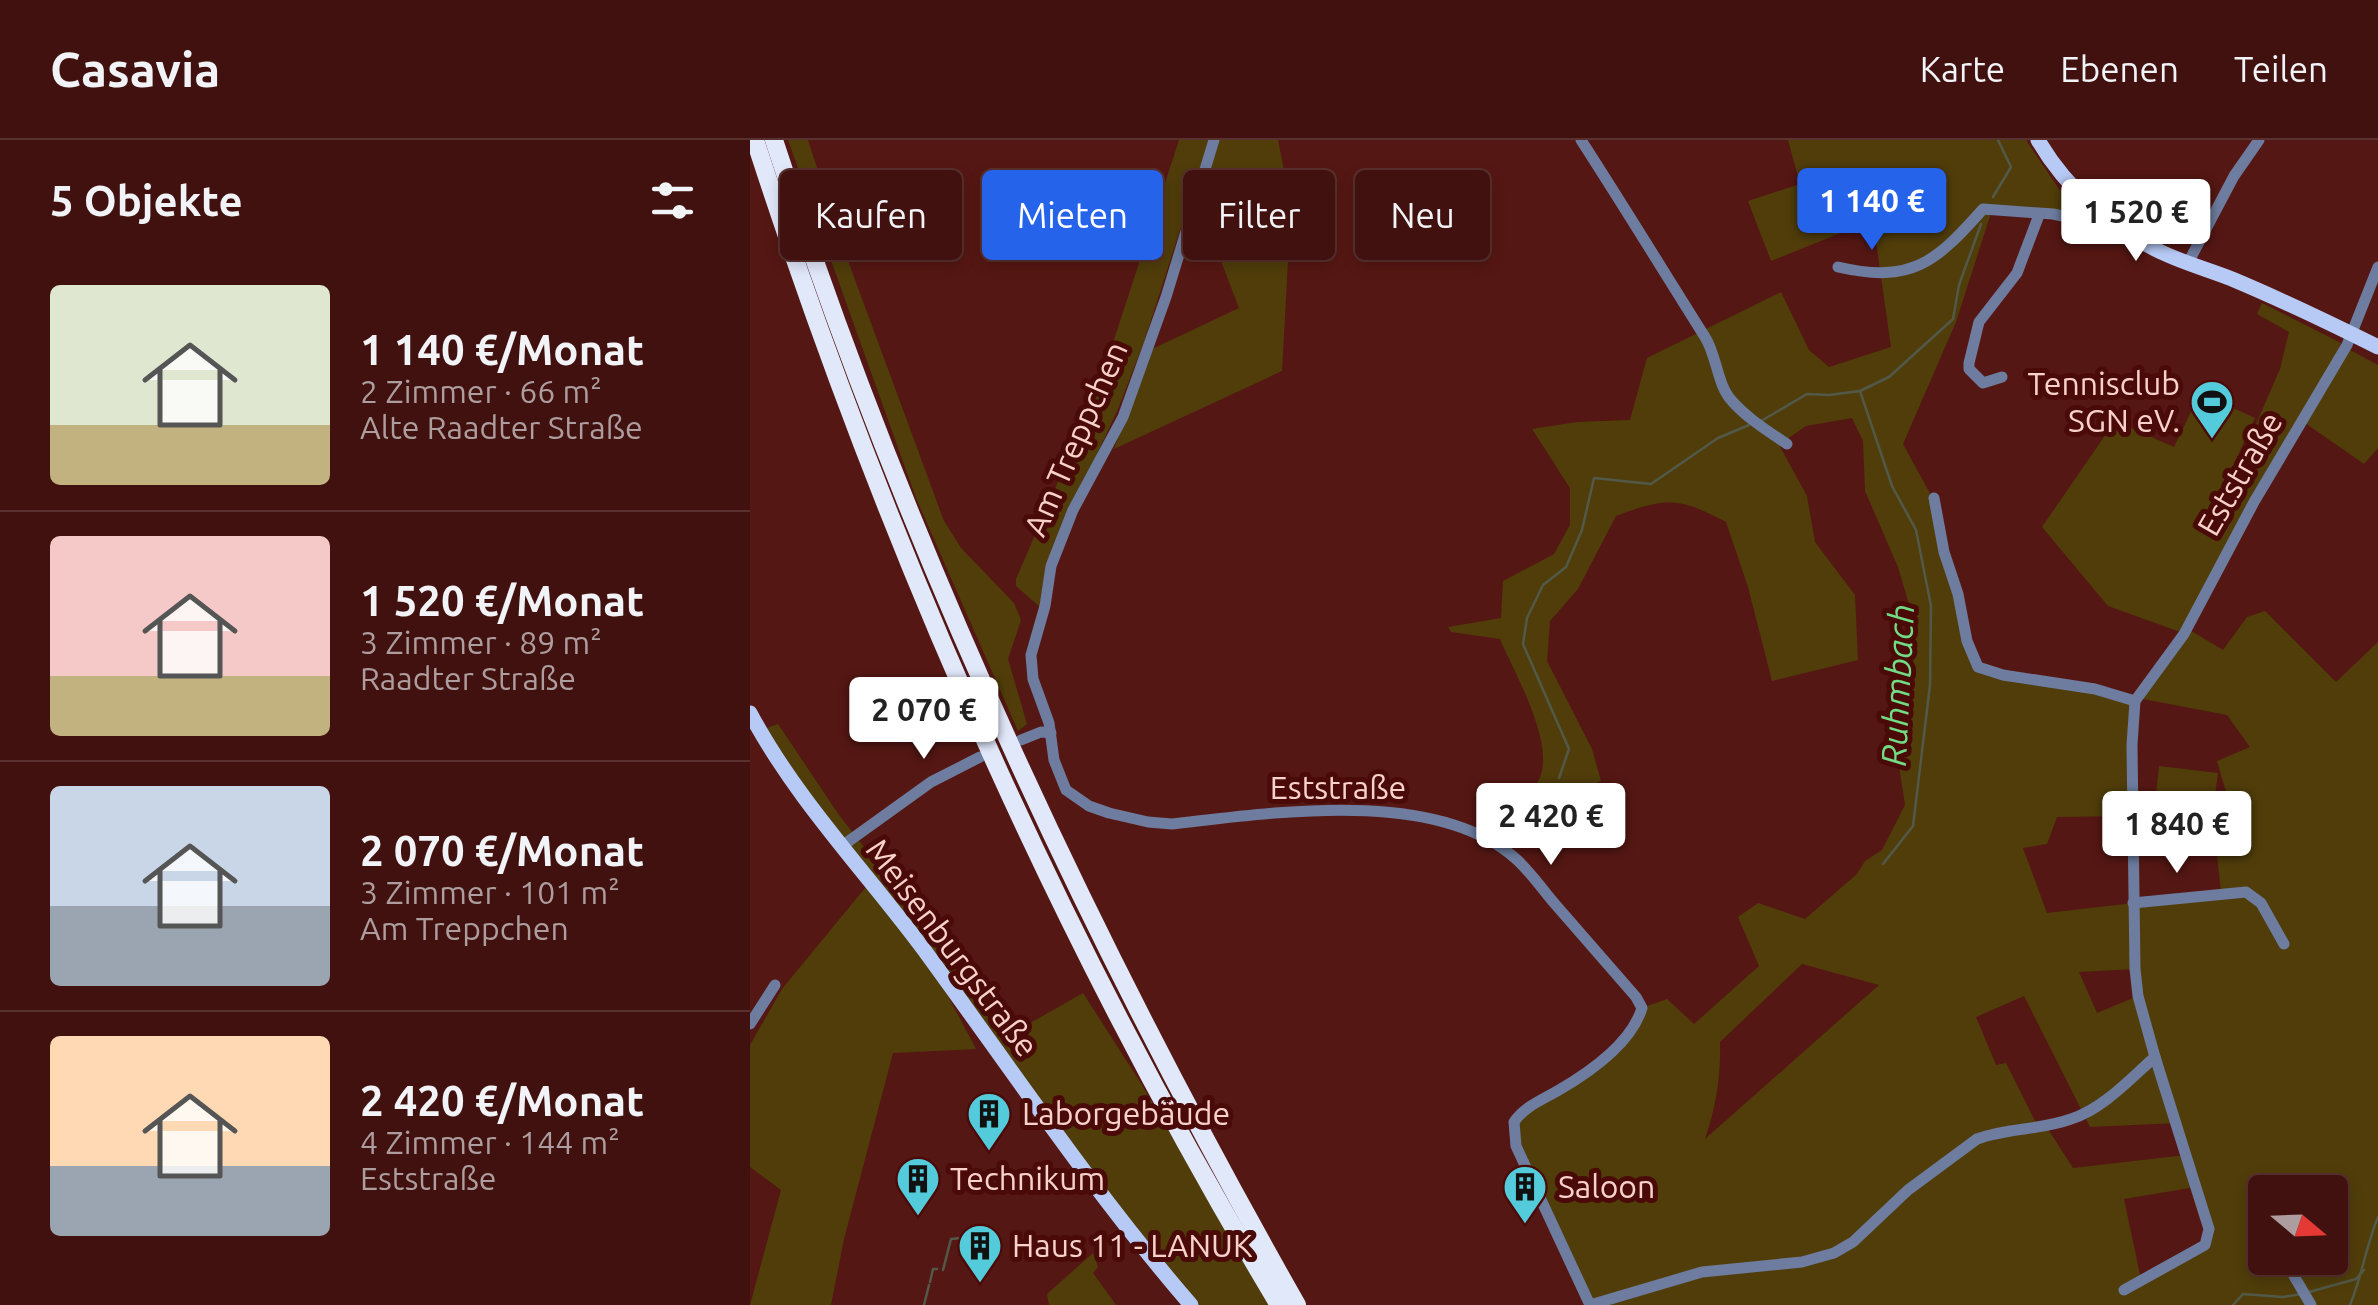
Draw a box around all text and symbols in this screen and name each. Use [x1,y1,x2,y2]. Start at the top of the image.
text: Casavia [50,42,220,96]
text: Karte [1920,49,2005,89]
text: Ebenen [2060,49,2179,89]
text: Teilen [2234,49,2328,89]
pin: 1 140 € [1780,168,1964,253]
chip: Kaufen [780,170,962,260]
chip: Mieten [982,170,1163,260]
chip: Filter [1183,170,1335,260]
chip: Neu [1355,170,1490,260]
icon: filters [645,173,700,228]
text: 5 Objekte [50,177,243,224]
pin: 1 520 € [2044,179,2228,264]
text: 1 140 € [1819,182,1925,218]
text: 1 520 € [2083,193,2189,229]
icon: home [130,325,250,445]
text: 1 140 €/Monat [360,326,644,373]
street label: Am Treppchen [1016,336,1134,541]
place label: Tennisclub SGN eV. [2028,365,2180,438]
text: 2 Zimmer · 66 m² [360,373,602,409]
sports icon: Tennisclub SGN eV. [2189,379,2235,440]
street label: Eststraße [2189,405,2289,542]
text: Alte Raadter Straße [360,409,643,445]
icon: home [130,576,250,696]
text: 1 520 €/Monat [360,577,644,624]
water label: Ruhmbach [1873,603,1921,767]
text: 3 Zimmer · 89 m² [360,624,602,660]
text: Raadter Straße [360,660,576,696]
pin: 2 070 € [832,677,1016,762]
text: 2 070 € [871,691,977,727]
street label: Eststraße [1270,769,1406,805]
pin: 2 420 € [1459,783,1643,868]
pin: 1 840 € [2085,791,2269,876]
text: 2 420 € [1498,797,1604,833]
text: 1 840 € [2124,805,2230,841]
icon: home [130,826,250,946]
text: 2 070 €/Monat [360,827,644,874]
street label: Meisenburgstraße [859,832,1046,1063]
text: 3 Zimmer · 101 m² [360,874,620,910]
text: Am Treppchen [360,910,569,946]
icon: home [130,1076,250,1196]
text: 2 420 €/Monat [360,1077,644,1124]
building icon: Laborgebäude [966,1091,1012,1152]
place label: Laborgebäude [1022,1095,1230,1131]
text: 4 Zimmer · 144 m² [360,1124,620,1160]
building icon: Technikum [895,1156,941,1217]
text: Eststraße [360,1160,496,1196]
place label: Technikum [950,1160,1105,1196]
building icon: Saloon [1502,1164,1548,1225]
place label: Saloon [1558,1168,1655,1204]
north arrow [2248,1175,2348,1275]
map controls [2248,1175,2348,1275]
building icon: Haus 11 - LANUK [957,1223,1003,1284]
place label: Haus 11 - LANUK [1012,1227,1253,1263]

